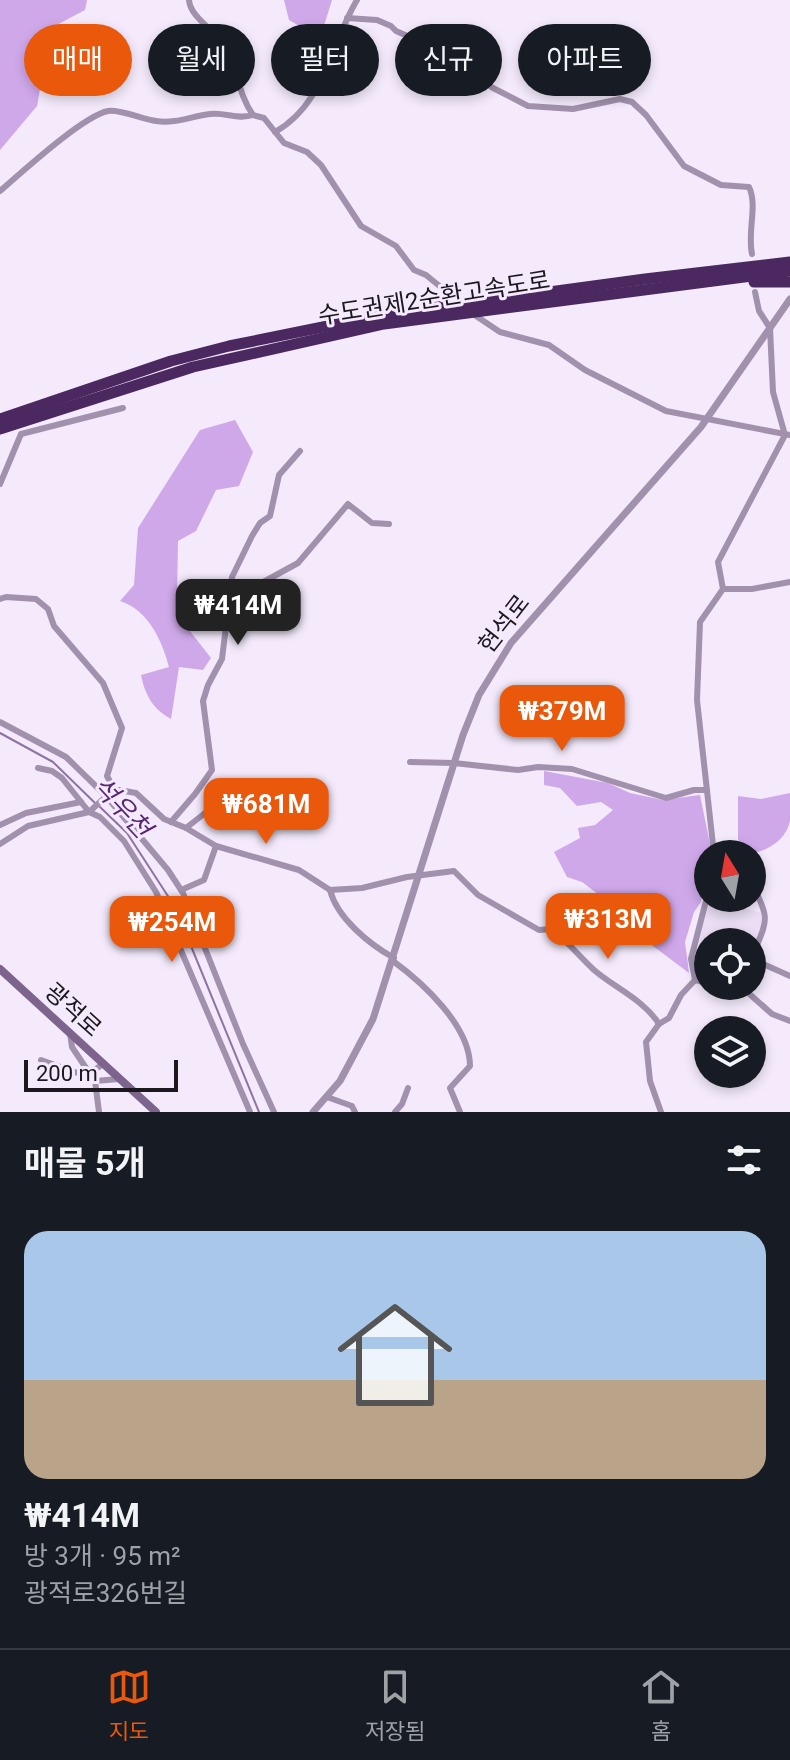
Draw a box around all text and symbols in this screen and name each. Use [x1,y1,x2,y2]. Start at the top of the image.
chip: 매매 [24,24,132,96]
chip: 월세 [148,24,255,96]
chip: 필터 [271,24,379,96]
chip: 신규 [395,24,502,96]
chip: 아파트 [518,24,651,96]
street label: 수도권제2순환고속도로 [316,266,552,330]
pin: ₩414M [182,579,294,647]
street label: 현석로 [473,589,535,659]
text: ₩414M [194,590,282,620]
pin: ₩379M [506,685,618,753]
text: ₩379M [518,696,606,726]
water label: 석우천 [87,771,160,846]
pin: ₩681M [210,778,322,846]
text: ₩681M [222,789,310,819]
north arrow [694,840,766,912]
map controls [694,840,766,1088]
pin: ₩313M [552,893,664,961]
pin: ₩254M [116,896,228,964]
text: ₩313M [564,904,652,934]
text: ₩254M [128,907,216,937]
button: locate [694,928,766,1000]
street label: 광적로 [39,977,107,1043]
button: layers [694,1016,766,1088]
scale bar [24,1056,178,1092]
text: 200 m [36,1061,98,1086]
icon: filters [722,1138,766,1182]
text: 매물 5개 [24,1143,146,1183]
icon: home [323,1283,467,1427]
text: ₩414M [24,1495,140,1535]
text: 방 3개 · 95 m² [24,1541,181,1571]
text: 광적로326번길 [24,1578,187,1608]
tab: 지도 [107,1665,151,1745]
tab: 저장됨 [365,1665,425,1745]
tab: 홈 [639,1665,683,1745]

